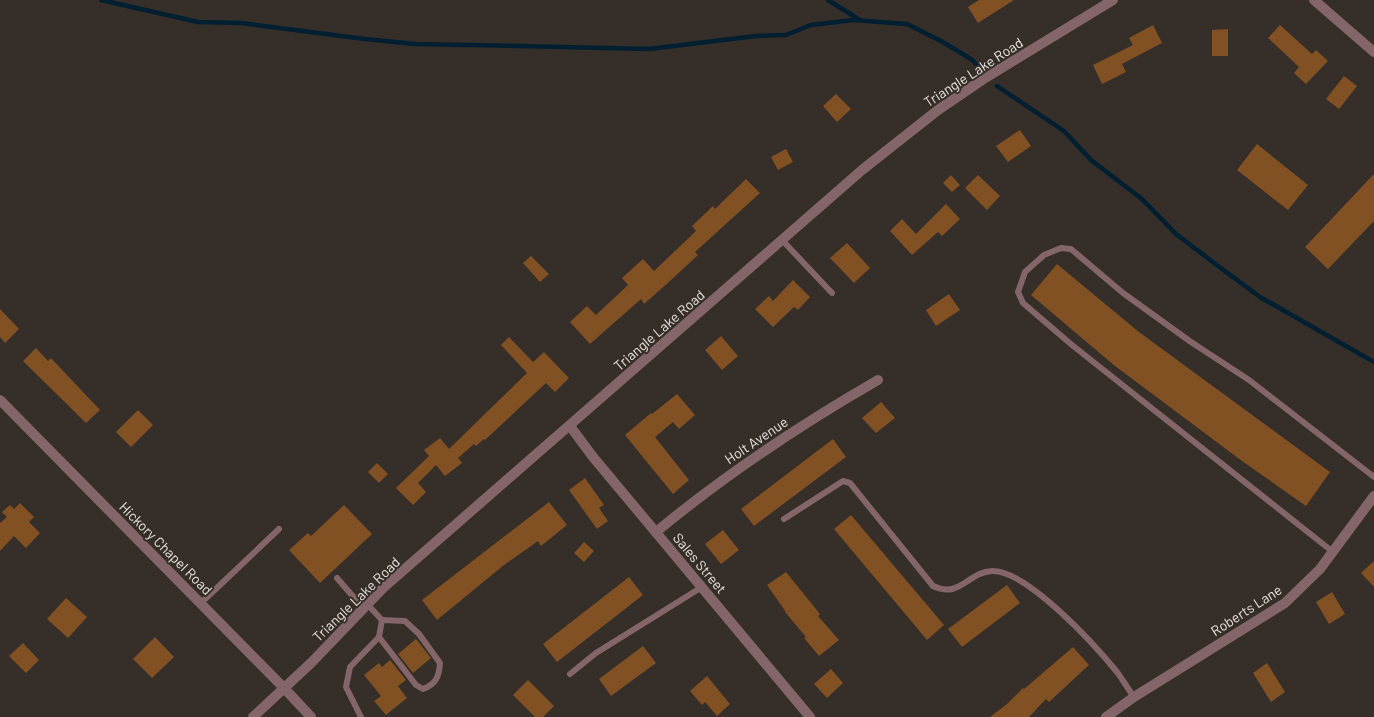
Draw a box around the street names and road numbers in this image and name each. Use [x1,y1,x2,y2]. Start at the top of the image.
street label: Triangle Lake Road [920,34,1026,110]
street label: Triangle Lake Road [610,286,708,374]
street label: Holt Avenue [721,413,791,467]
street label: Hickory Chapel Road [116,498,216,598]
street label: Sales Street [670,529,730,597]
street label: Triangle Lake Road [309,553,403,645]
street label: Roberts Lane [1207,581,1285,639]

